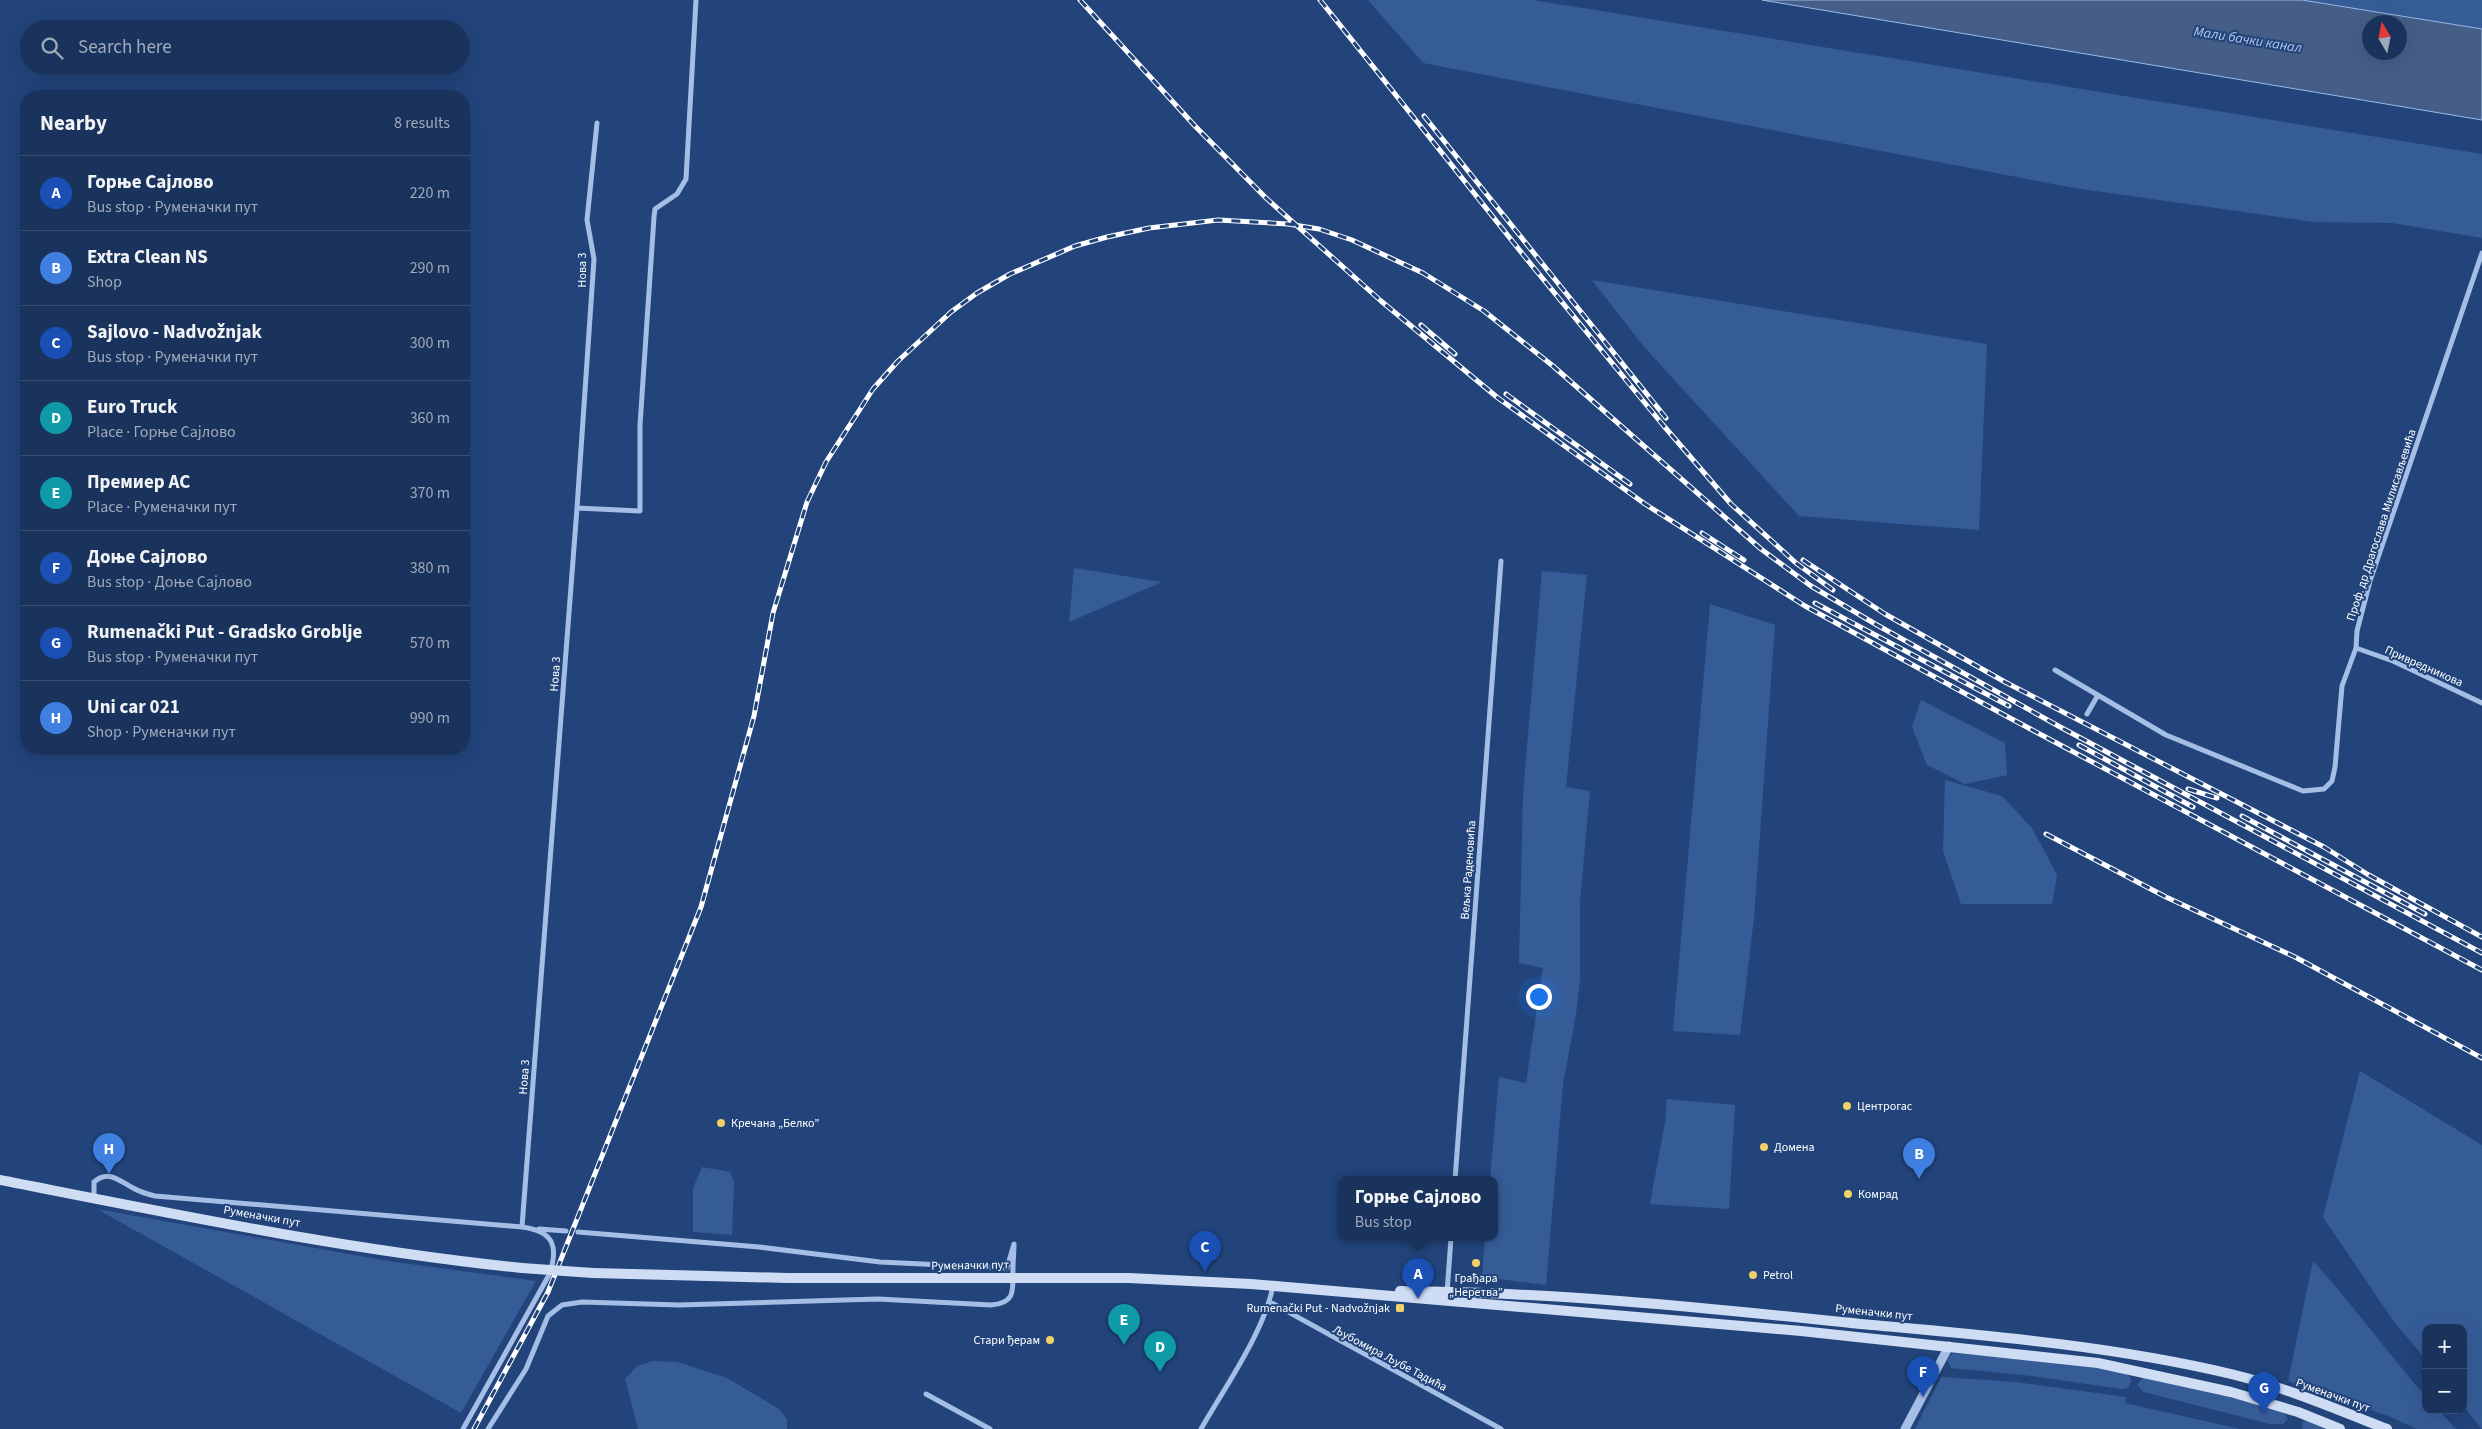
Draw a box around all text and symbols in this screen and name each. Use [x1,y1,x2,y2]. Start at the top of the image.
north arrow [2362,15,2407,60]
search box [20,20,470,75]
water label: Мали бачки канал [2192,22,2303,58]
icon: search [38,34,66,62]
text: Search here [78,34,172,61]
text: Nearby [40,108,107,138]
text: 8 results [394,112,450,134]
text: Горње Сајлово [87,169,214,196]
text: A [51,182,61,204]
text: 220 m [410,182,450,204]
text: Bus stop · Руменачки пут [87,196,258,218]
text: Extra Clean NS [87,244,208,271]
street label: Нова 3 [574,253,591,287]
text: B [51,257,61,279]
text: 290 m [410,257,450,279]
text: Shop [87,271,122,293]
text: Sajlovo - Nadvožnjak [87,319,262,346]
text: C [51,332,61,354]
text: 300 m [410,332,450,354]
text: Bus stop · Руменачки пут [87,346,258,368]
text: Euro Truck [87,394,177,421]
text: D [51,407,61,429]
text: 360 m [410,407,450,429]
text: Place · Горње Сајлово [87,421,236,443]
street label: Проф. др Драгослава Милисављевића [2342,427,2421,623]
text: Премиер АС [87,469,190,496]
text: E [52,482,60,504]
text: 370 m [410,482,450,504]
text: Place · Руменачки пут [87,496,237,518]
text: Доње Сајлово [87,544,208,571]
text: F [52,557,60,579]
text: 380 m [410,557,450,579]
text: Bus stop · Доње Сајлово [87,571,252,593]
text: Rumenački Put - Gradsko Groblje [87,619,362,646]
text: G [51,632,61,654]
text: 570 m [410,632,450,654]
street label: Привредникова [2382,642,2466,691]
text: Bus stop · Руменачки пут [87,646,258,668]
street label: Нова 3 [546,656,565,692]
text: Uni car 021 [87,694,180,721]
text: H [51,707,61,729]
text: 990 m [410,707,450,729]
text: Shop · Руменачки пут [87,721,236,743]
street label: Вељка Раденовића [1457,820,1480,920]
your location [1526,984,1552,1010]
street label: Нова 3 [515,1059,534,1095]
place label: Центрогас [1857,1098,1913,1115]
marker: Центрогас [1841,1100,1853,1112]
place label: Кречана „Белко” [731,1115,819,1132]
marker: Кречана „Белко” [715,1117,727,1129]
pin: H [93,1133,125,1174]
pin: B [1903,1138,1935,1179]
place label: Домена [1774,1139,1815,1156]
marker: Домена [1758,1141,1770,1153]
popup [1338,1176,1498,1241]
text: Горње Сајлово [1355,1184,1481,1211]
place label: Комрад [1858,1186,1899,1203]
marker: Комрад [1842,1188,1854,1200]
street label: Руменачки пут [222,1201,302,1232]
text: Bus stop [1355,1211,1412,1233]
pin: C [1189,1231,1221,1272]
street label: Руменачки пут [931,1256,1010,1275]
marker: Грађара „Неретва” [1470,1257,1482,1269]
pin: A [1402,1258,1434,1299]
place label: Petrol [1763,1267,1793,1284]
marker: Petrol [1747,1269,1759,1281]
place label: Грађара „Неретва” [1449,1270,1503,1301]
place label: Rumenački Put - Nadvožnjak [1246,1300,1390,1317]
street label: Руменачки пут [1834,1300,1914,1325]
marker: Rumenački Put - Nadvožnjak [1394,1302,1406,1314]
pin: E [1108,1304,1140,1345]
street label: Љубомира Љубе Тадића [1330,1321,1450,1396]
map controls [2422,1324,2467,1414]
button: + [2422,1324,2467,1369]
pin: D [1144,1331,1176,1372]
place label: Стари ђерам [974,1332,1040,1349]
marker: Стари ђерам [1044,1334,1056,1346]
pin: F [1907,1356,1939,1397]
button: − [2422,1369,2467,1414]
pin: G [2248,1372,2280,1413]
street label: Руменачки пут [2293,1374,2373,1417]

